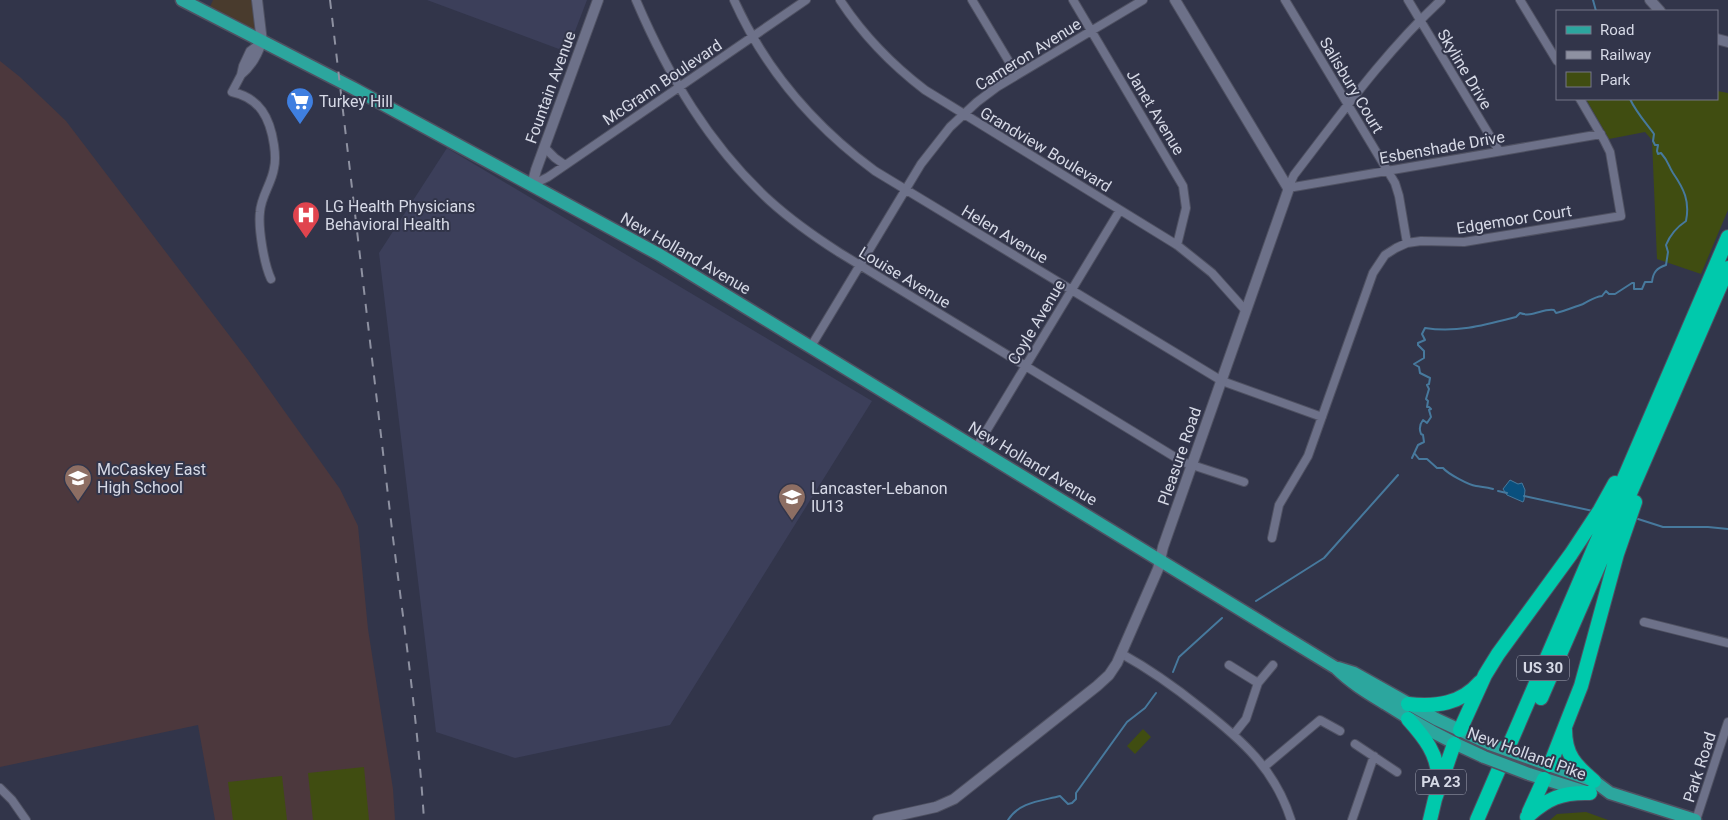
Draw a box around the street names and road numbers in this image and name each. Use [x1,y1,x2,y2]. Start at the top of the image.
street label: Cameron Avenue [972,14,1085,95]
street label: Skyline Drive [1433,26,1496,113]
street label: Fountain Avenue [521,28,580,146]
street label: Salisbury Court [1315,34,1388,137]
street label: McGrann Boulevard [599,36,725,129]
street label: Janet Avenue [1123,66,1189,158]
street label: Grandview Boulevard [977,103,1115,196]
street label: Esbenshade Drive [1378,127,1506,168]
street label: Helen Avenue [958,201,1051,268]
street label: Edgemoor Court [1455,201,1573,238]
street label: New Holland Avenue [617,208,754,298]
street label: Louise Avenue [855,243,954,312]
street label: Coyle Avenue [1004,276,1069,368]
street label: Pleasure Road [1154,405,1205,508]
street label: New Holland Avenue [965,417,1101,509]
road number: US 30 [1517,656,1569,680]
street label: New Holland Pike [1465,723,1589,784]
street label: Park Road [1679,730,1720,805]
road number: PA 23 [1416,770,1466,794]

